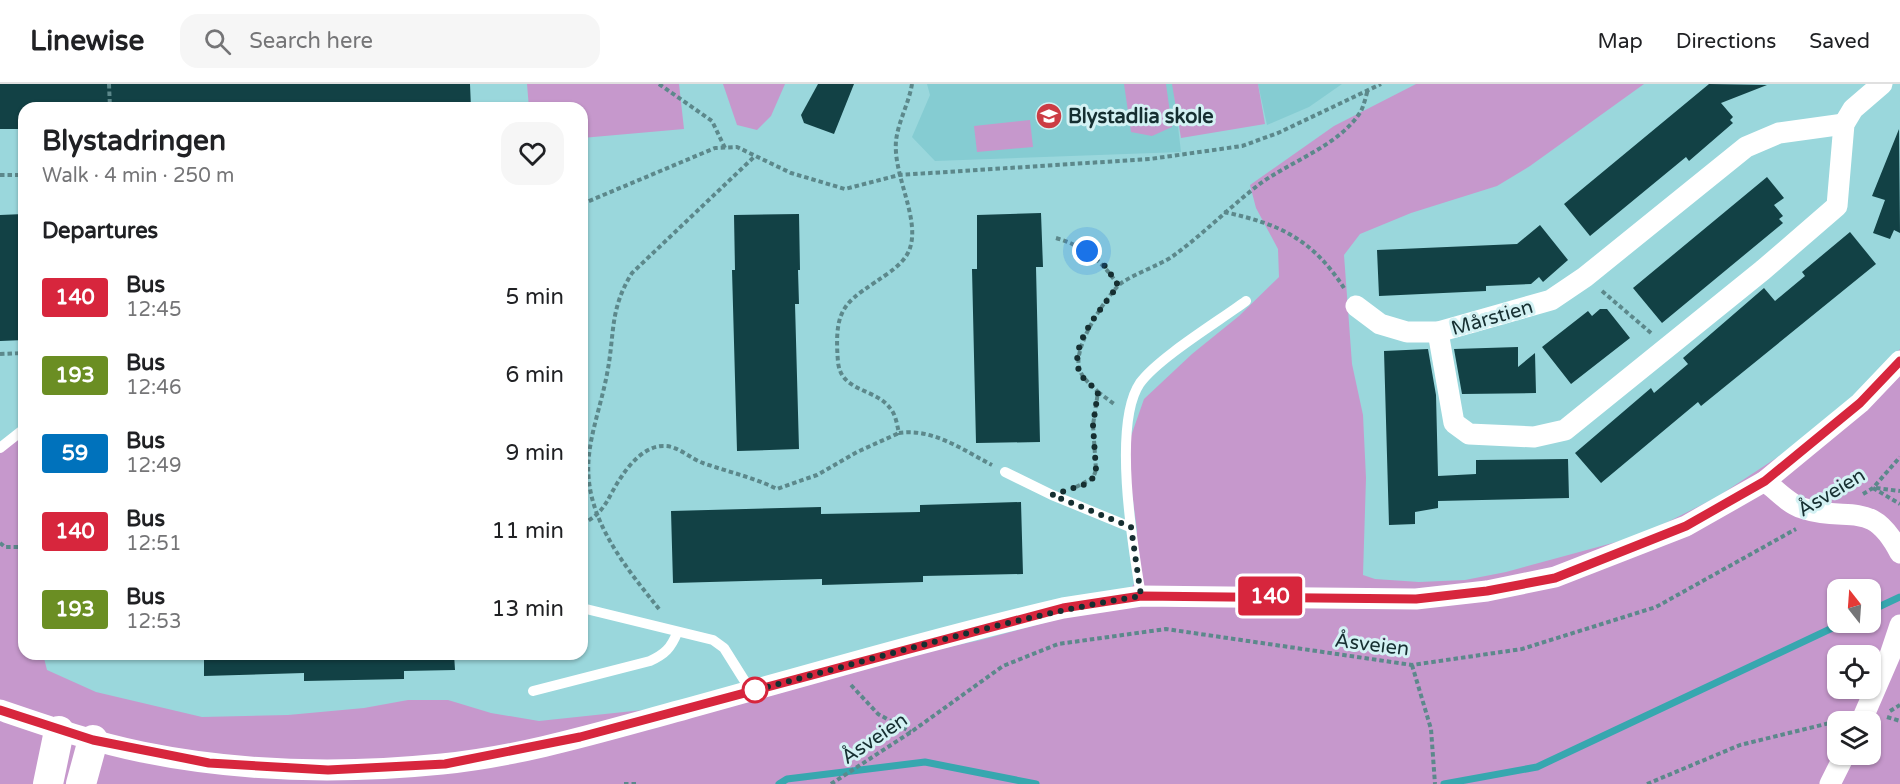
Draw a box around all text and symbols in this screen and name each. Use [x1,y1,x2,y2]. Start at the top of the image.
search box [180,14,600,68]
text: Linewise [30,24,144,58]
icon: search [201,25,234,58]
text: Search here [249,28,373,54]
text: Map [1597,29,1643,54]
text: Directions [1676,29,1776,54]
text: Saved [1809,29,1870,54]
school or university icon: Blystadlia skole [1034,101,1064,131]
place label: Blystadlia skole [1068,105,1214,129]
button: heart [501,122,564,185]
text: Blystadringen [42,124,226,158]
text: Walk · 4 min · 250 m [42,164,234,188]
text: Departures [42,218,158,244]
your location [1072,236,1102,266]
text: Bus [126,272,165,298]
text: 5 min [505,284,564,310]
text: 140 [55,285,95,310]
street label: Mårstien [1449,295,1536,341]
text: 12:45 [126,298,181,322]
text: Bus [126,350,165,376]
text: 6 min [505,362,564,388]
text: 193 [55,363,95,388]
text: 12:46 [126,376,181,400]
text: Bus [126,428,165,454]
text: 9 min [505,440,564,466]
text: 59 [62,441,88,466]
text: 12:49 [126,454,181,478]
street label: Åsveien [1793,462,1870,522]
text: Bus [126,506,165,532]
text: 11 min [492,518,564,544]
text: 140 [55,519,95,544]
text: 12:51 [126,532,181,556]
line badge: 140 [1236,576,1304,616]
north arrow [1827,579,1881,633]
map controls [1827,579,1881,765]
text: Bus [126,584,165,610]
text: 140 [1250,584,1290,609]
text: 13 min [492,596,564,622]
text: 193 [55,597,95,622]
text: 12:53 [126,610,181,634]
street label: Åsveien [1333,628,1411,661]
button: locate [1827,645,1881,699]
unlabelled marker [742,677,768,703]
street label: Åsveien [836,707,912,770]
button: layers [1827,711,1881,765]

